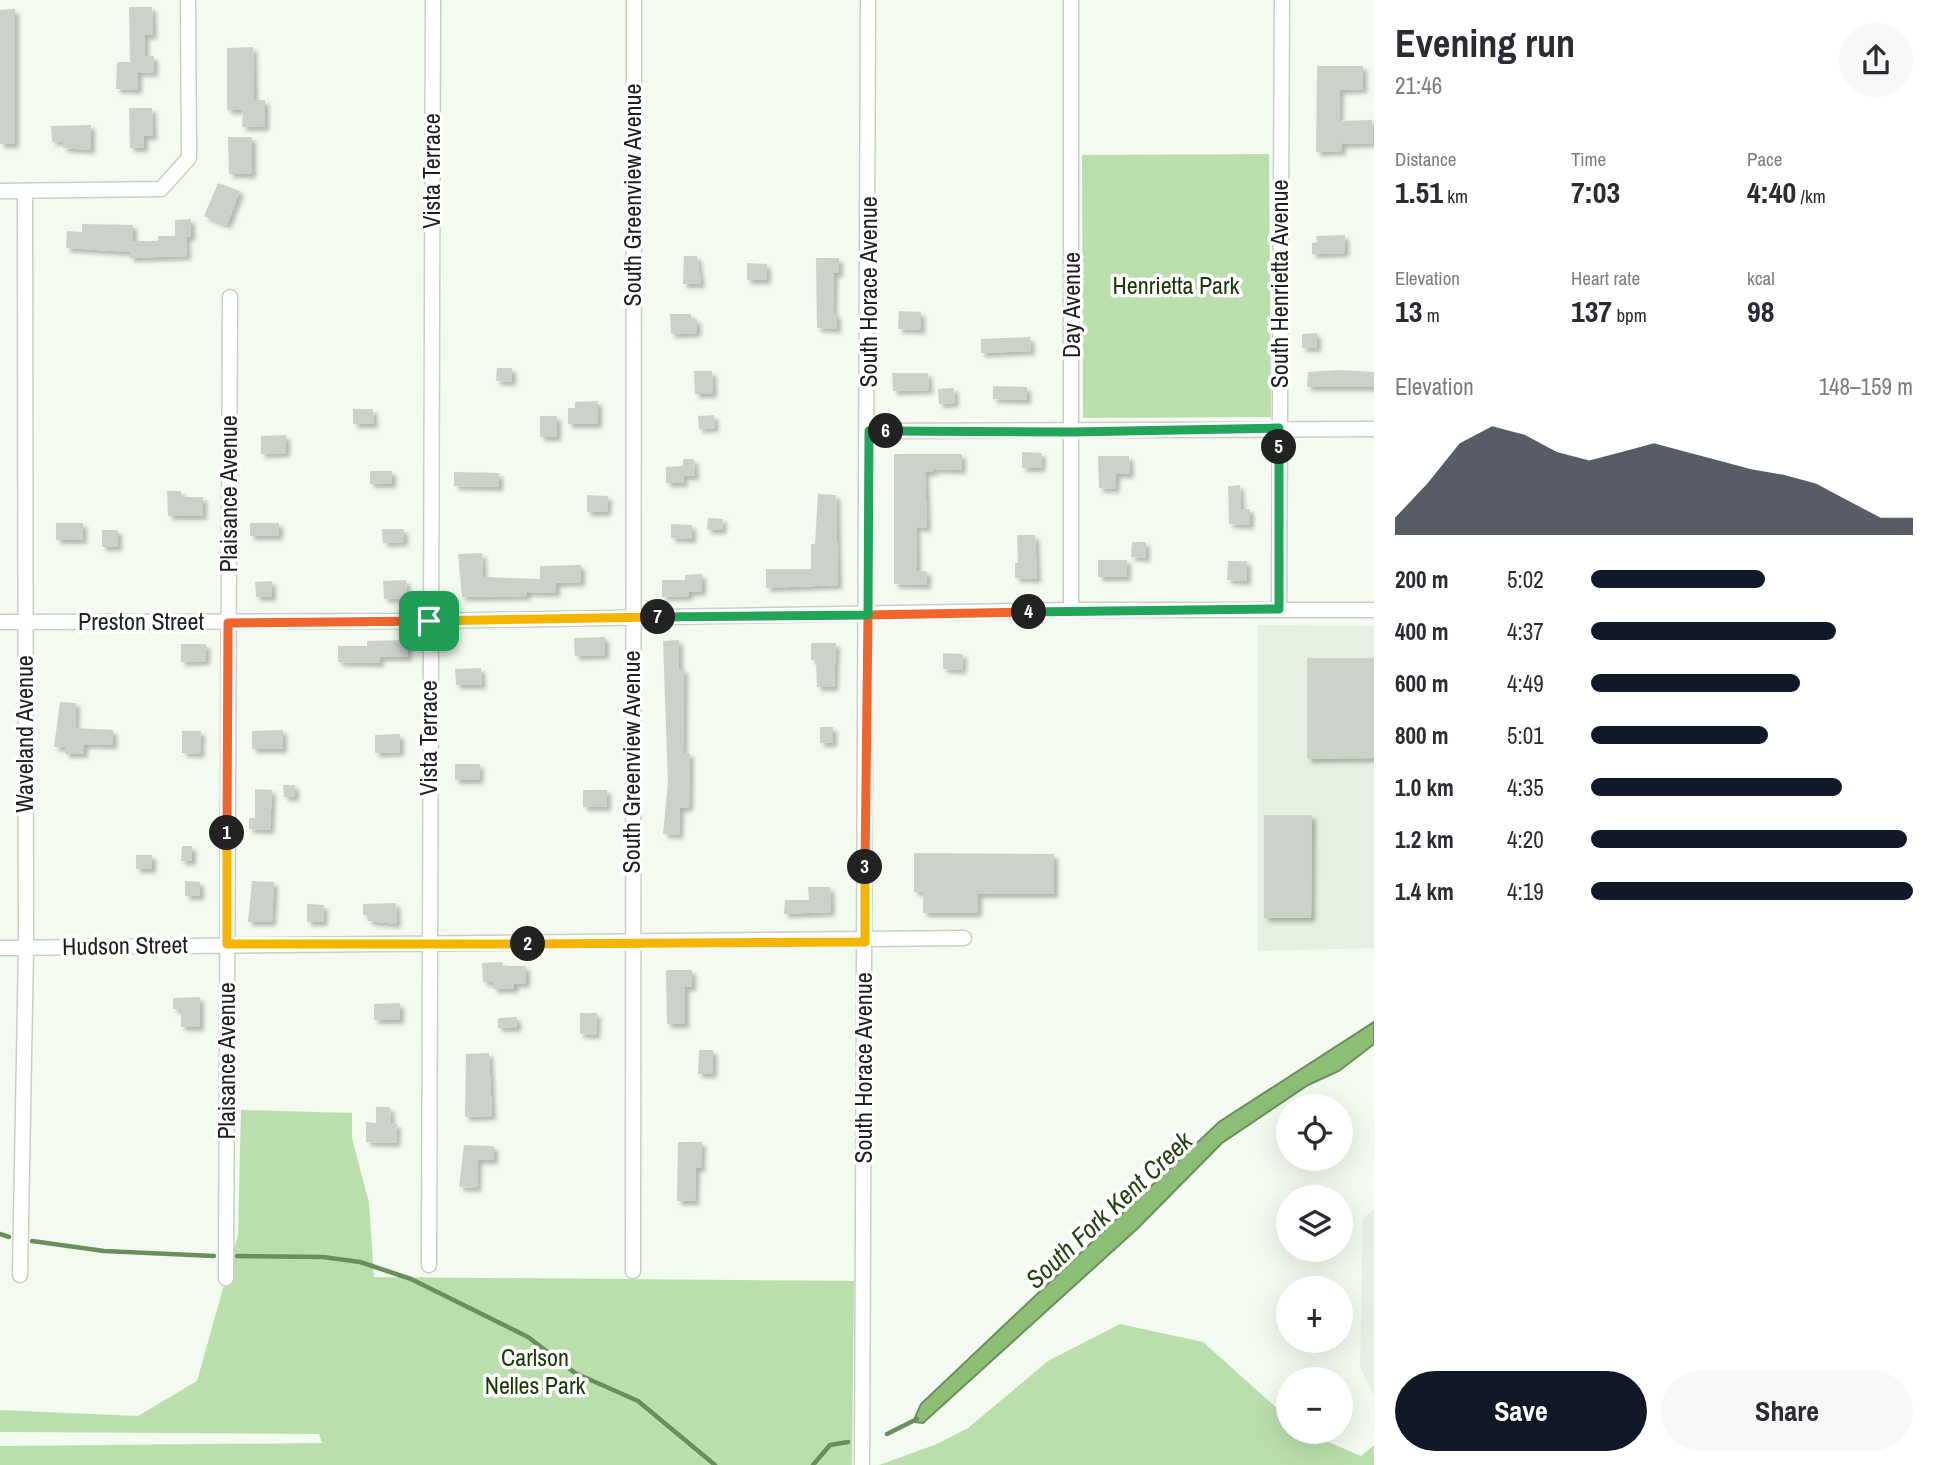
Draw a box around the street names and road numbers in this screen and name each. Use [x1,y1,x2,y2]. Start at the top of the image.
street label: South Greenview Avenue [616,84,648,306]
street label: Vista Terrace [415,113,447,229]
street label: South Henrietta Avenue [1263,180,1295,388]
street label: South Horace Avenue [852,196,884,388]
street label: Day Avenue [1055,252,1087,358]
street label: Plaisance Avenue [212,415,244,573]
street label: Preston Street [78,605,204,637]
street label: South Greenview Avenue [615,651,647,873]
street label: Waveland Avenue [8,655,40,813]
street label: Vista Terrace [412,680,444,796]
street label: Hudson Street [62,928,189,962]
street label: South Horace Avenue [847,972,879,1164]
street label: Plaisance Avenue [210,982,242,1140]

